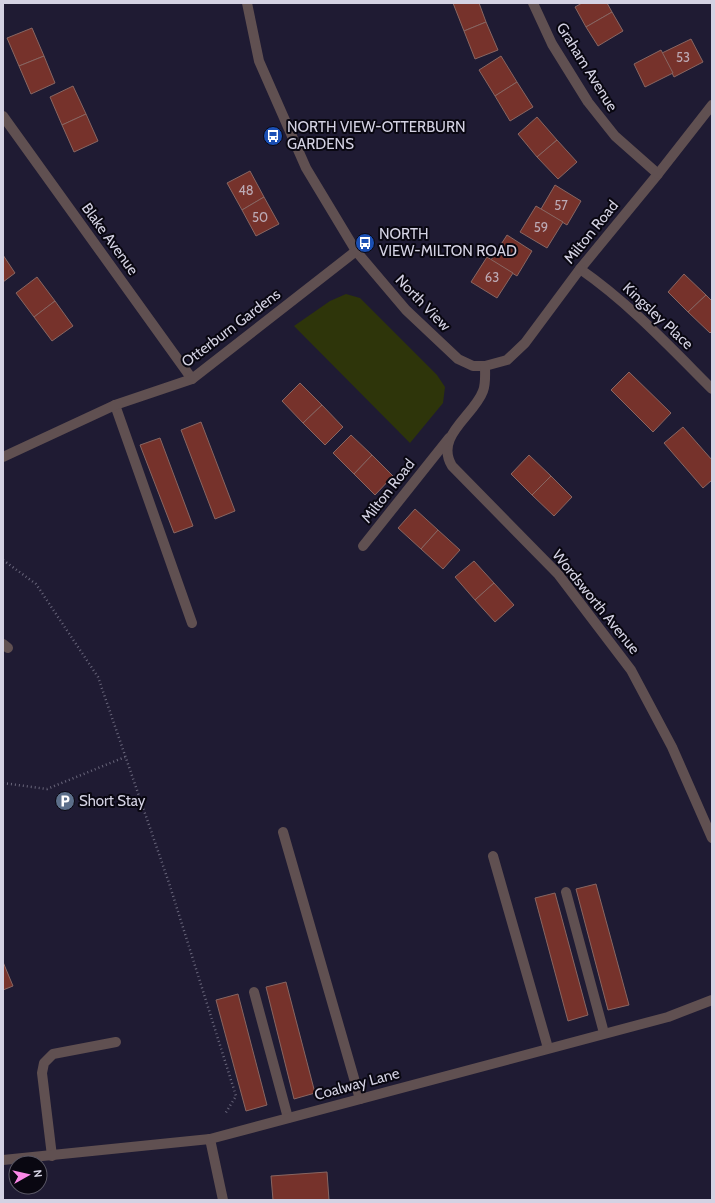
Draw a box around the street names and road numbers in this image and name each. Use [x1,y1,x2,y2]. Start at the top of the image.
street label: Graham Avenue [553,19,622,115]
street label: Milton Road [560,197,622,267]
street label: Blake Avenue [78,199,142,279]
street label: North View [392,271,454,335]
street label: Kingsley Place [619,279,697,353]
street label: Otterburn Gardens [178,285,284,371]
street label: Milton Road [357,455,419,527]
street label: Wordsworth Avenue [548,546,644,658]
street label: Coalway Lane [312,1064,402,1104]

